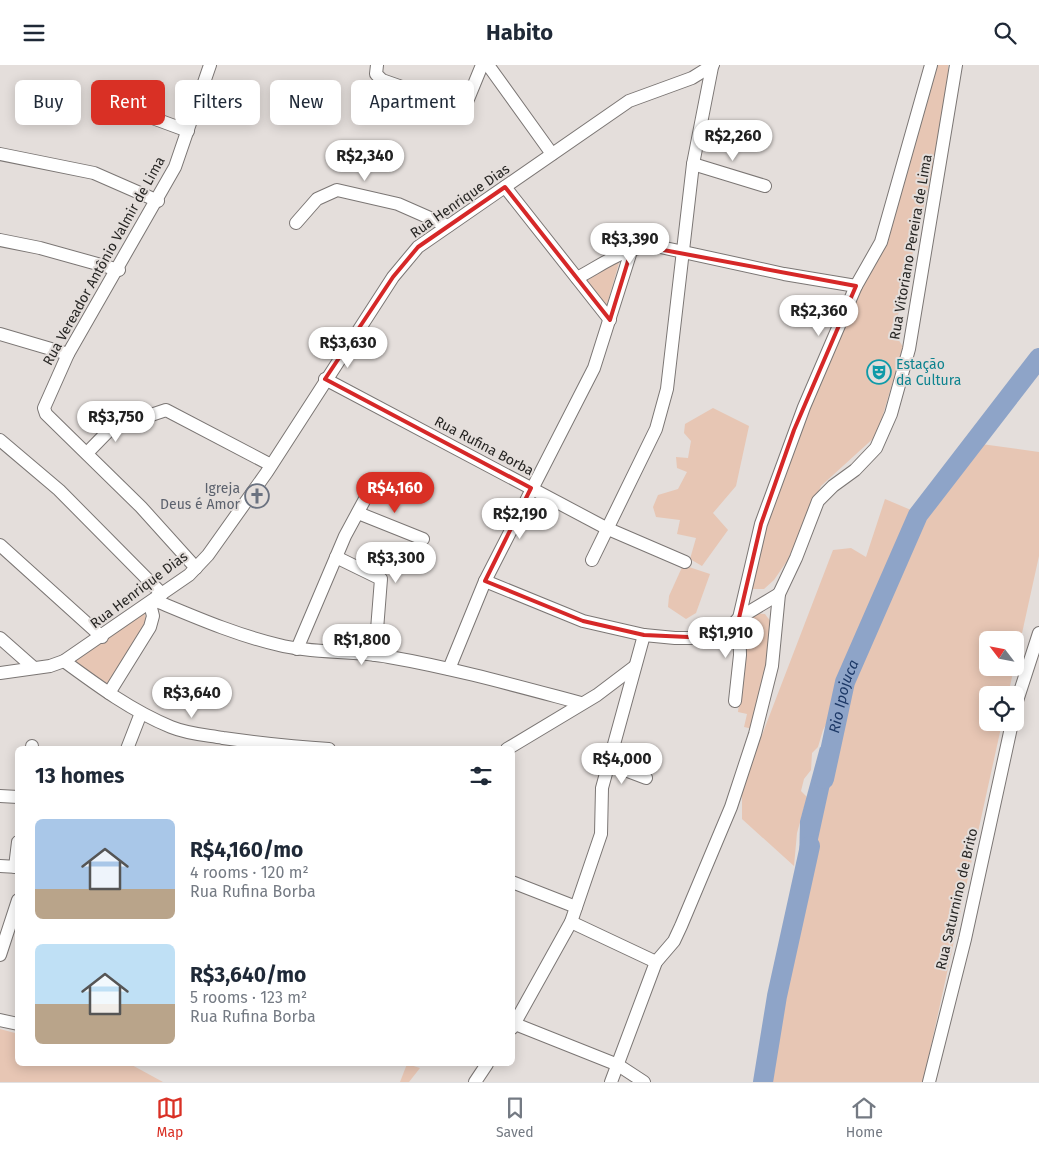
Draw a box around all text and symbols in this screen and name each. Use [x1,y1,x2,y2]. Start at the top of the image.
icon: menu [20,19,48,47]
text: Habito [486,19,553,46]
icon: search [991,19,1019,47]
chip: Buy [15,80,81,125]
chip: Rent [91,80,165,125]
chip: Filters [175,80,260,125]
chip: New [270,80,341,125]
chip: Apartment [351,80,474,125]
pin: R$2,260 [687,119,779,162]
text: R$2,260 [704,126,762,145]
pin: R$2,340 [319,139,411,182]
text: R$2,340 [336,146,394,165]
street label: Rua Vitoriano Pereira de Lima [886,153,936,341]
street label: Rua Vereador Antônio Valmir de Lima [39,154,169,368]
street label: Rua Henrique Dias [407,160,513,242]
pin: R$3,390 [584,223,676,265]
text: R$3,390 [601,229,659,248]
pin: R$2,360 [773,295,865,337]
text: R$2,360 [790,301,848,320]
pin: R$3,630 [302,327,394,369]
text: R$3,630 [319,333,377,352]
place label: Estação da Cultura [896,356,961,389]
theatre icon: Estação da Cultura [866,359,892,385]
pin: R$3,750 [70,401,162,443]
text: R$3,750 [88,407,144,426]
street label: Rua Rufina Borba [431,413,537,479]
pin: R$4,160 [349,471,441,514]
text: R$4,160 [367,478,423,497]
place label: Igreja Deus é Amor [160,480,241,513]
church icon: Igreja Deus é Amor [244,483,270,509]
pin: R$2,190 [474,497,566,540]
text: R$2,190 [493,504,547,523]
pin: R$3,300 [350,541,442,584]
street label: Rua Henrique Dias [87,548,191,632]
text: R$3,300 [367,548,425,567]
pin: R$1,910 [680,617,772,659]
pin: R$1,800 [316,623,408,666]
text: R$1,910 [699,623,753,642]
text: R$1,800 [333,630,391,649]
north arrow [979,631,1024,676]
map controls [979,631,1024,731]
water label: Rio Ipojuca [825,657,863,735]
pin: R$3,640 [146,677,238,719]
text: R$3,640 [163,683,221,702]
button: locate [979,686,1024,731]
pin: R$4,000 [576,743,668,785]
text: R$4,000 [592,749,652,768]
icon: filters [467,762,495,790]
text: 13 homes [35,763,125,789]
street label: Rua Saturnino de Brito [932,827,982,971]
text: R$4,160/mo [190,837,303,863]
icon: home [75,839,135,899]
text: 4 rooms · 120 m² [190,863,309,882]
text: Rua Rufina Borba [190,882,316,901]
text: R$3,640/mo [190,962,306,988]
icon: home [75,964,135,1024]
text: 5 rooms · 123 m² [190,988,307,1007]
text: Rua Rufina Borba [190,1007,316,1026]
tab: Map [156,1094,184,1141]
tab: Saved [496,1094,534,1141]
tab: Home [846,1094,883,1141]

